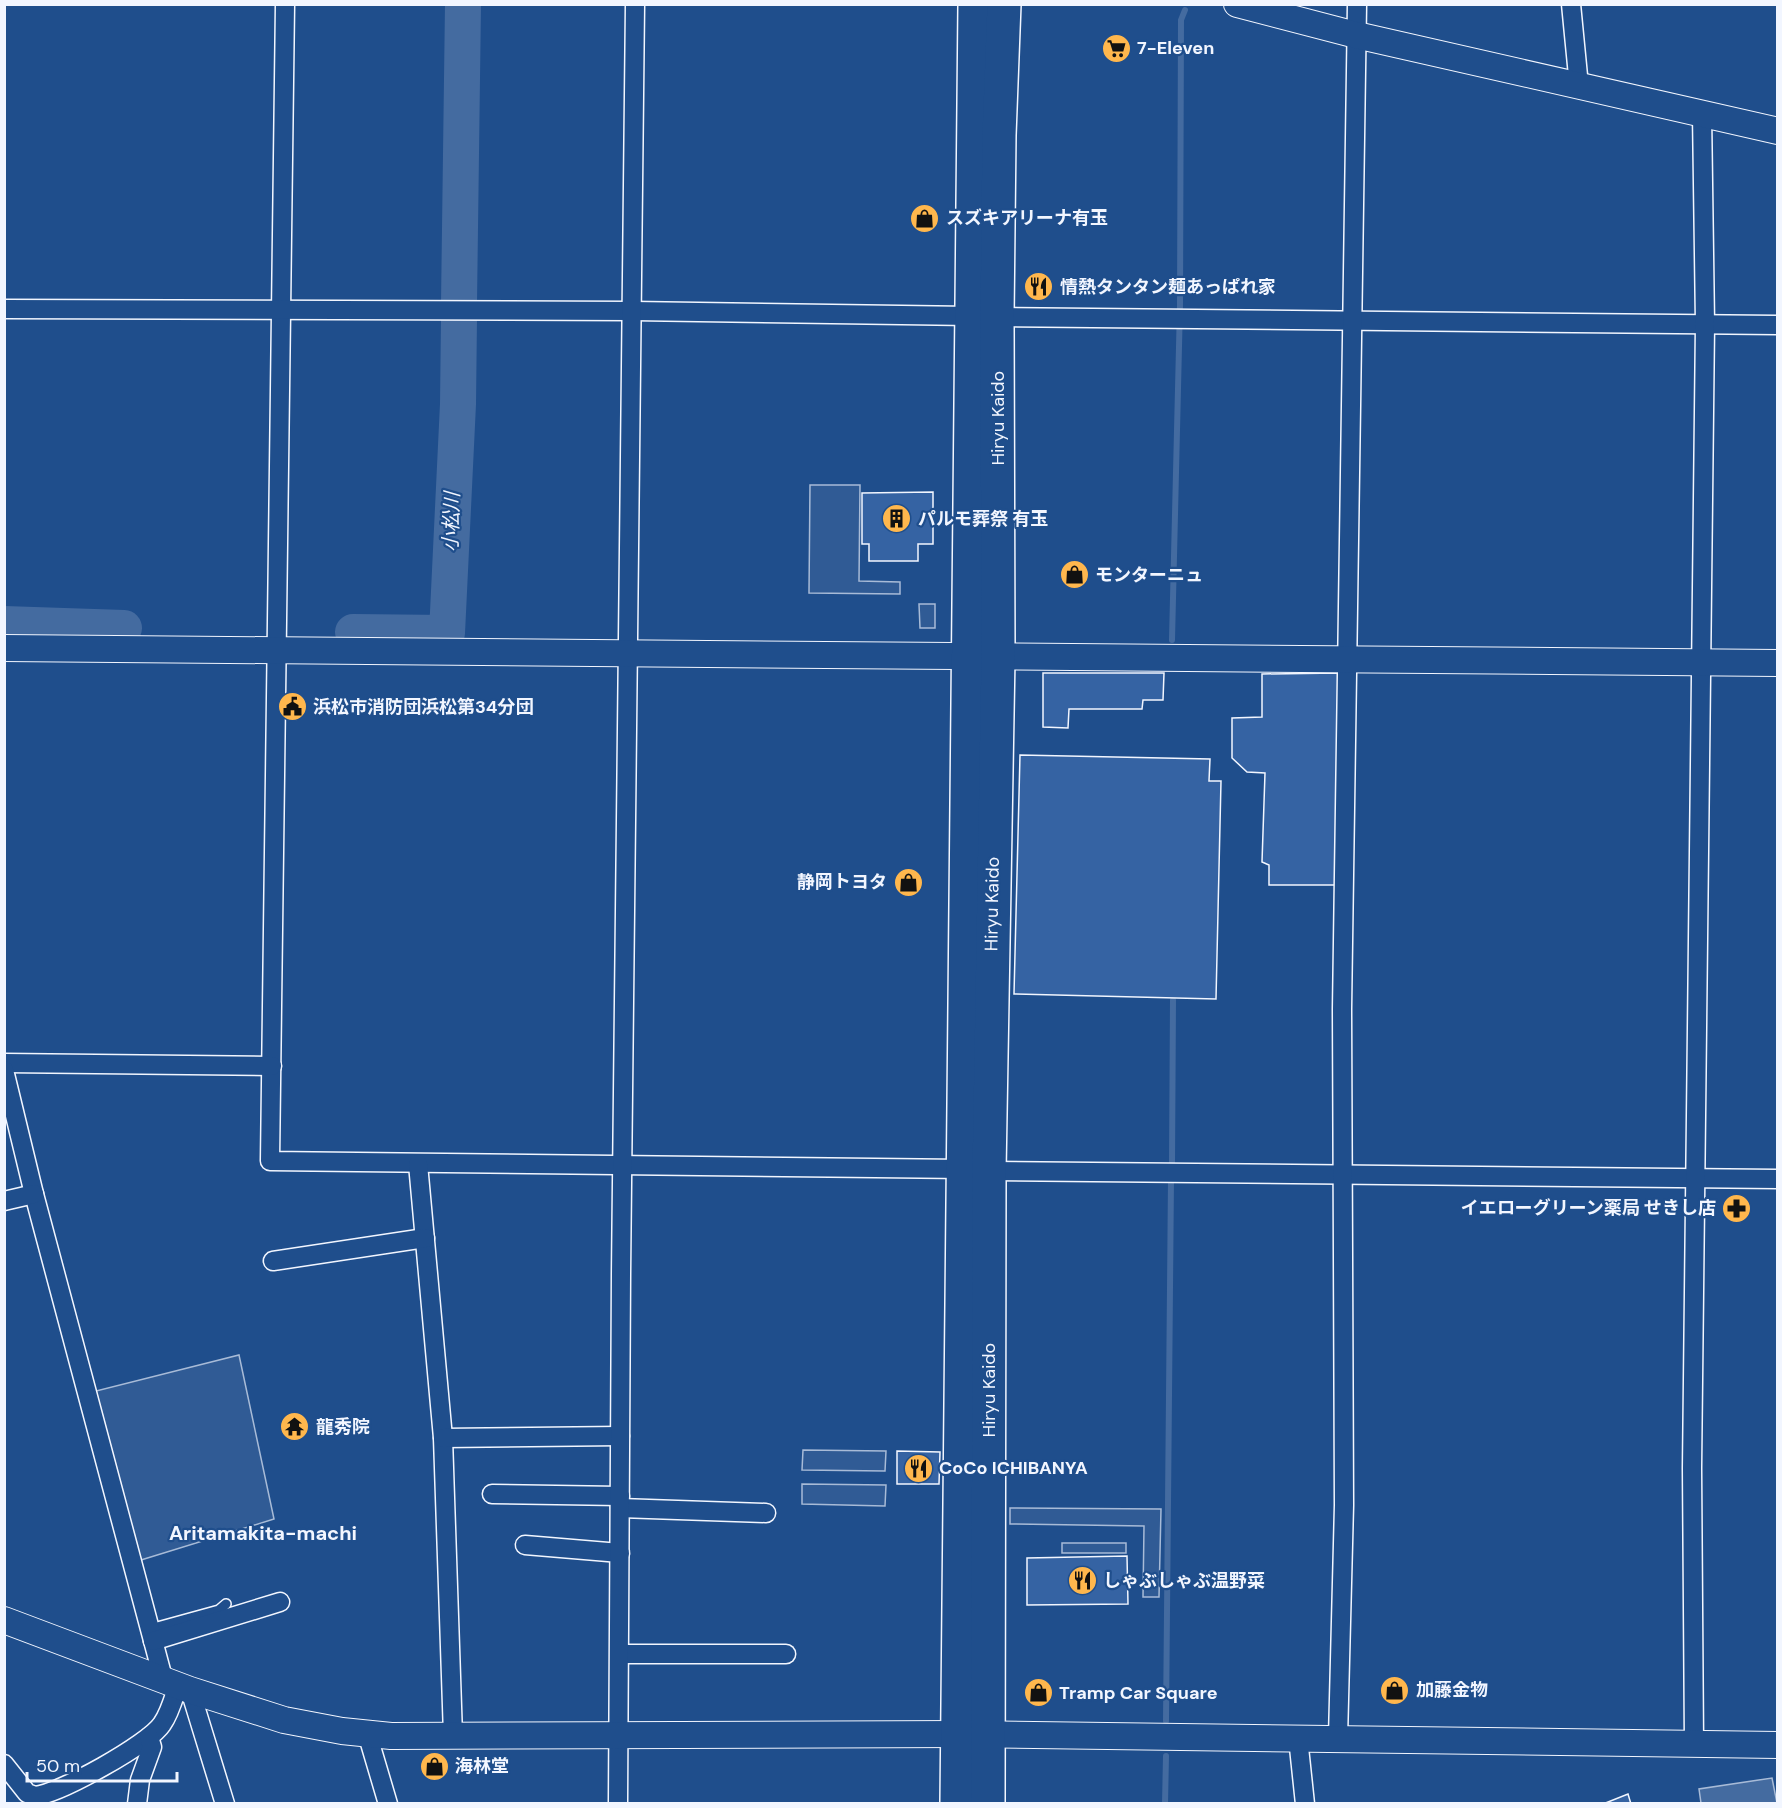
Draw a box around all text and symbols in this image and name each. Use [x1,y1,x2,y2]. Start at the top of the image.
supermarket icon: 7-Eleven [1100,32,1132,64]
place label: 7-Eleven [1137,36,1214,60]
shop icon: スズキアリーナ有玉 [909,202,941,234]
place label: スズキアリーナ有玉 [946,206,1108,230]
restaurant icon: 情熱タンタン麺あっぱれ家 [1023,271,1055,303]
place label: 情熱タンタン麺あっぱれ家 [1060,275,1276,299]
street label: Hiryu Kaido [986,371,1010,465]
water label: 小松川 [437,490,465,552]
building icon: パルモ葬祭 有玉 [881,503,913,535]
place label: パルモ葬祭 有玉 [918,507,1048,531]
shop icon: モンターニュ [1058,559,1090,591]
place label: モンターニュ [1095,563,1203,587]
public building icon: 浜松市消防団浜松第34分団 [276,691,308,723]
place label: 浜松市消防団浜松第34分団 [313,695,534,719]
street label: Hiryu Kaido [979,857,1005,951]
shop icon: 静岡トヨタ [892,866,924,898]
place label: 静岡トヨタ [797,870,887,894]
pharmacy icon: イエローグリーン薬局 せきし店 [1721,1192,1753,1224]
place label: イエローグリーン薬局 せきし店 [1461,1196,1716,1220]
street label: Hiryu Kaido [977,1343,1001,1437]
temple icon: 龍秀院 [279,1411,311,1443]
place label: 龍秀院 [316,1415,370,1439]
restaurant icon: CoCo ICHIBANYA [902,1452,934,1484]
place label: CoCo ICHIBANYA [939,1456,1088,1480]
district label: Aritamakita-machi [169,1520,357,1546]
restaurant icon: しゃぶしゃぶ温野菜 [1066,1565,1098,1597]
place label: しゃぶしゃぶ温野菜 [1103,1569,1265,1593]
shop icon: 加藤金物 [1379,1674,1411,1706]
shop icon: Tramp Car Square [1022,1677,1054,1709]
place label: 加藤金物 [1416,1678,1488,1702]
place label: Tramp Car Square [1059,1681,1218,1705]
scale bar [27,1745,177,1783]
shop icon: 海林堂 [418,1750,450,1782]
text: 50 m [36,1754,80,1778]
place label: 海林堂 [455,1754,509,1778]

